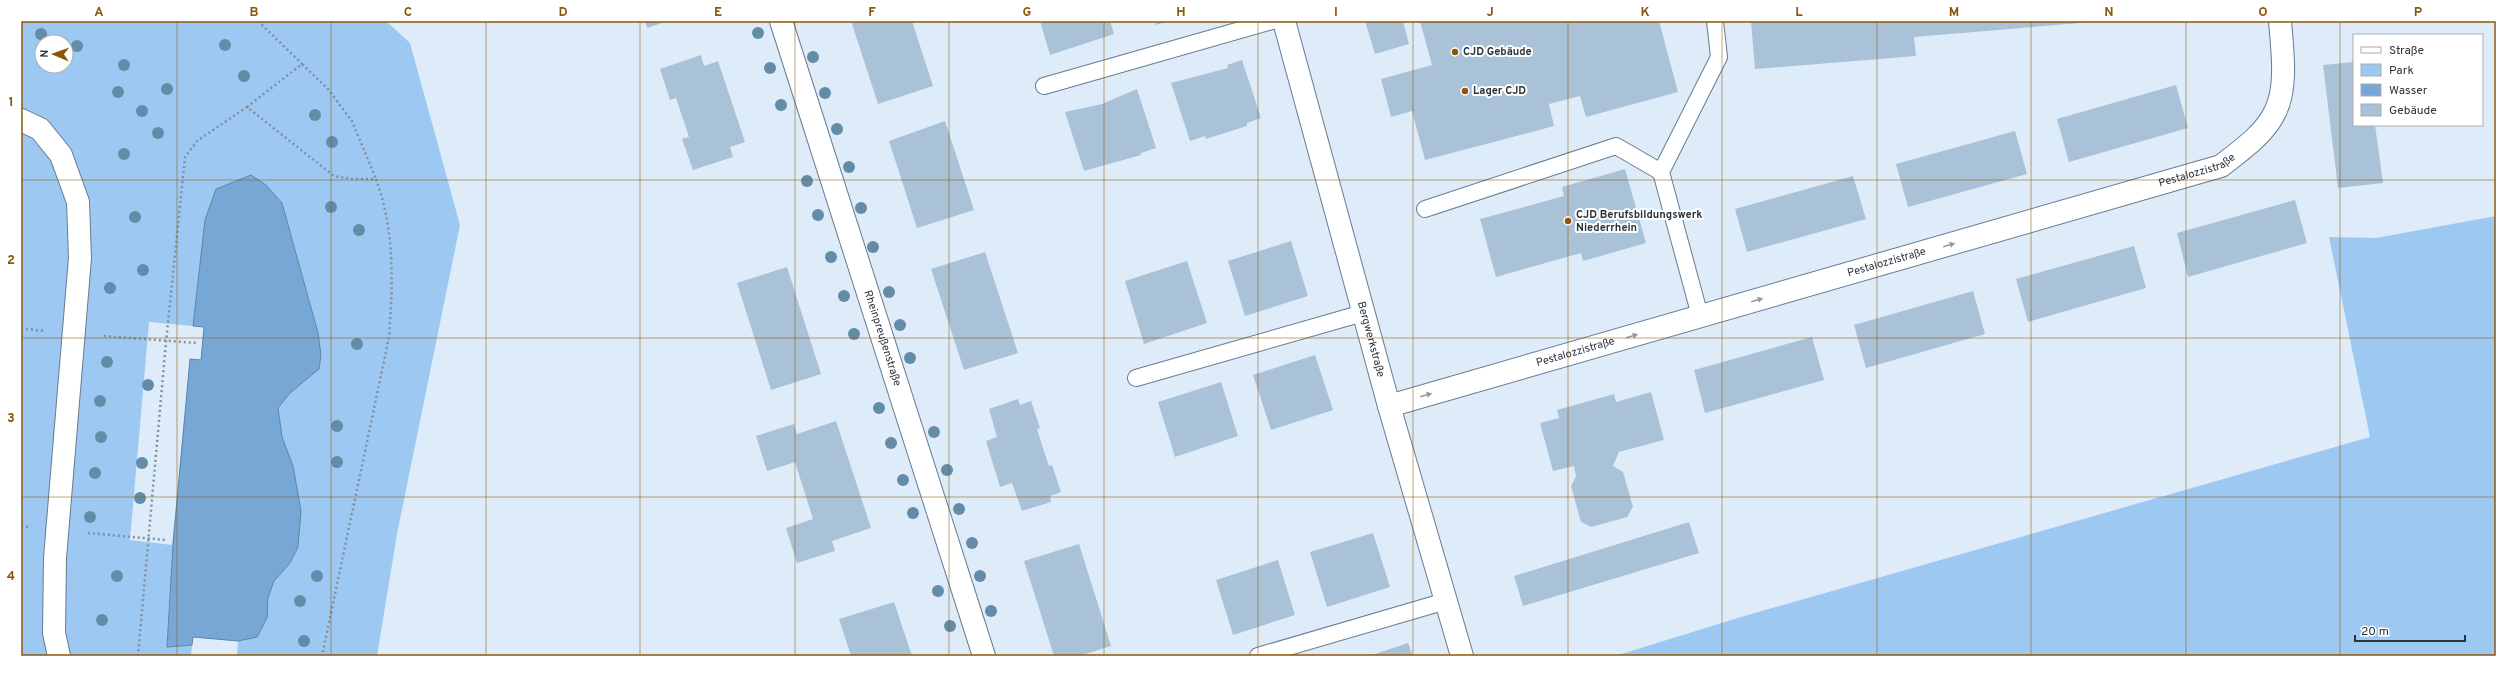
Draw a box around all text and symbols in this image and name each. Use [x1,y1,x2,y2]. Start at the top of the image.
text: A [94,5,104,21]
text: B [250,5,259,21]
text: C [404,5,412,21]
text: D [558,5,568,21]
text: E [714,5,722,21]
text: F [868,5,876,21]
text: G [1023,5,1032,21]
text: H [1176,5,1186,21]
text: I [1334,5,1338,21]
text: J [1486,5,1494,21]
text: K [1640,5,1650,21]
text: L [1795,5,1803,21]
text: M [1949,5,1959,21]
text: N [2104,5,2114,21]
text: O [2258,5,2268,21]
text: P [2414,5,2423,21]
north arrow [34,34,74,74]
legend [2353,34,2483,126]
text: Straße [2389,43,2424,59]
place label: CJD Gebäude [1463,45,1532,59]
marker: CJD Gebäude [1450,47,1460,57]
text: N [38,49,52,58]
text: Park [2389,63,2414,79]
text: Wasser [2389,83,2428,99]
place label: Lager CJD [1473,84,1526,98]
marker: Lager CJD [1460,86,1470,96]
text: 1 [8,95,14,111]
text: Gebäude [2389,103,2437,119]
street label: Pestalozzistraße [2157,150,2238,191]
place label: CJD Berufsbildungswerk Niederrhein [1576,208,1702,235]
marker: CJD Berufsbildungswerk Niederrhein [1563,216,1573,226]
one-way arrow [1943,242,1955,248]
street label: Pestalozzistraße [1846,244,1928,280]
text: 2 [7,253,15,269]
street label: Rheinpreußenstraße [861,288,904,388]
one-way arrow [1751,297,1763,303]
street label: Bergwerkstraße [1354,300,1388,379]
one-way arrow [1626,333,1638,339]
street label: Pestalozzistraße [1534,334,1616,370]
one-way arrow [1420,392,1432,398]
text: 3 [7,411,15,427]
text: 4 [7,569,15,585]
scale bar [2355,617,2465,643]
text: 20 m [2361,624,2389,640]

